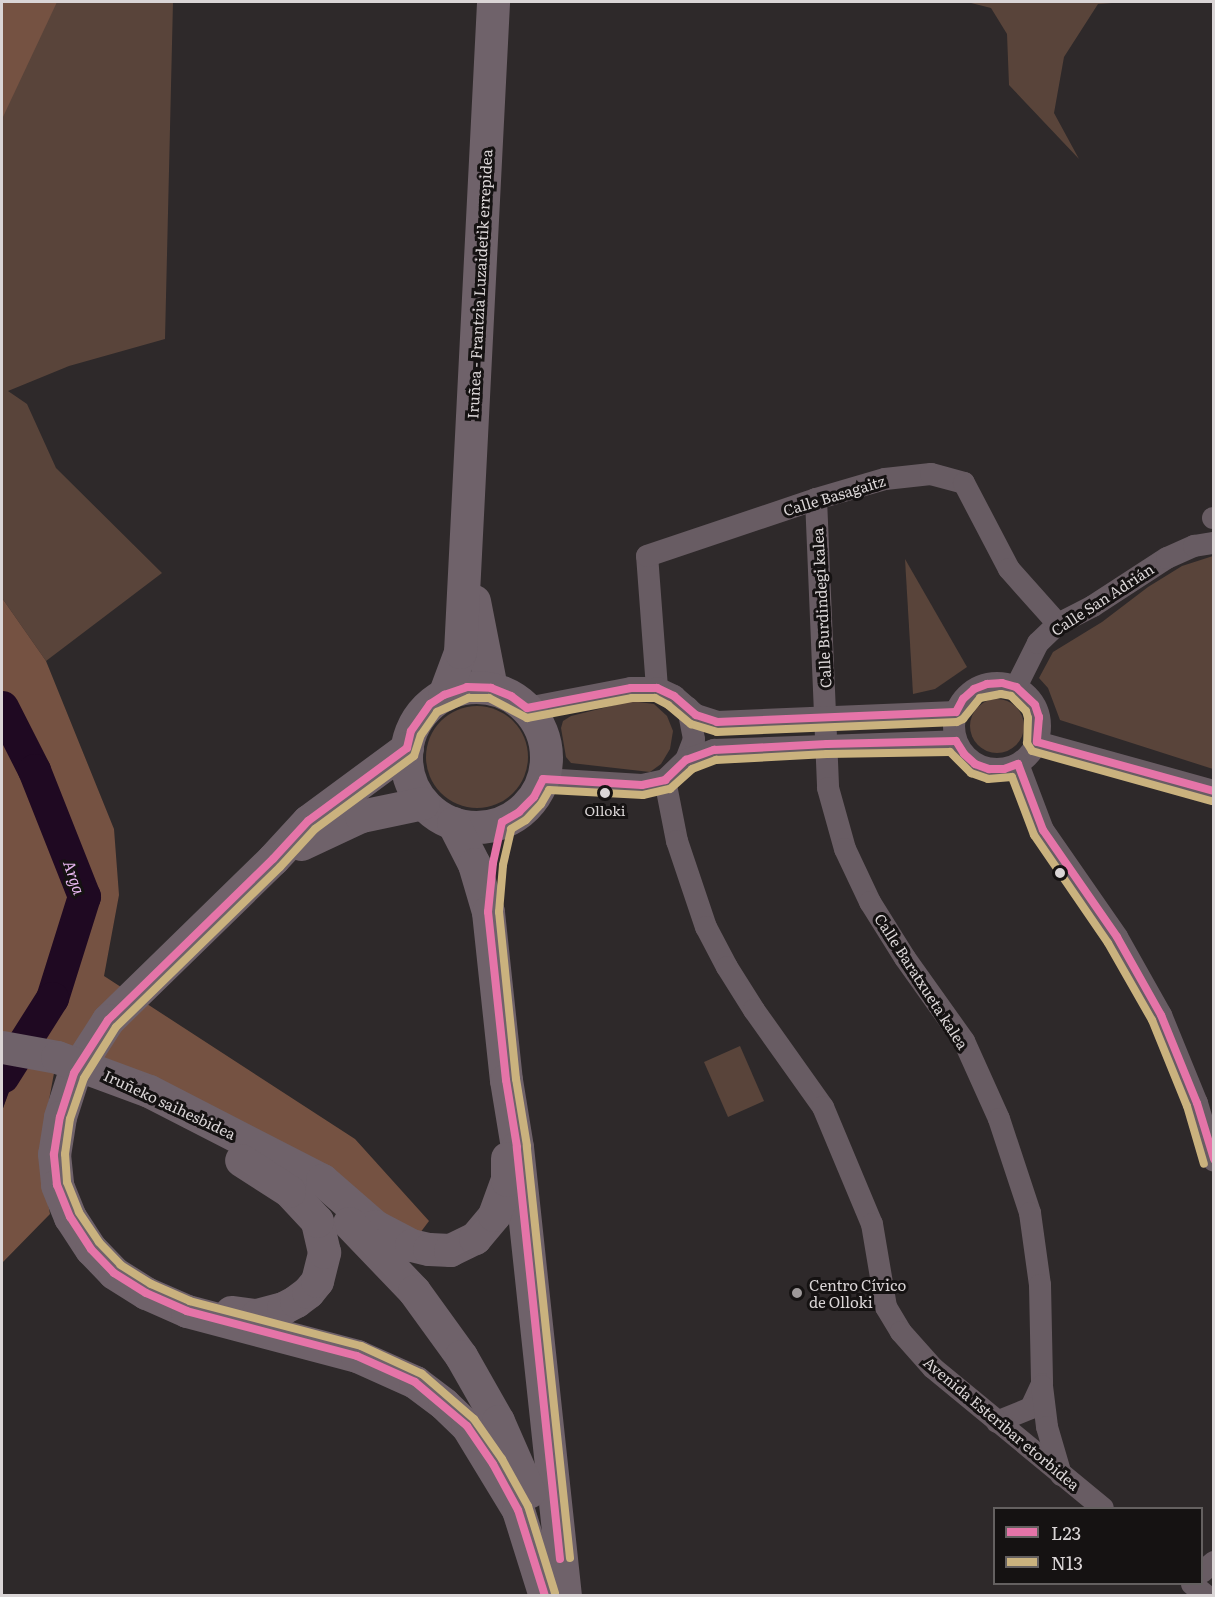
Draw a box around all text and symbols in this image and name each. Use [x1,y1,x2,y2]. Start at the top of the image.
street label: Iruñea - Frantzia Luzaidetik errepidea [463,149,495,419]
street label: Calle Basagaitz [781,471,887,519]
street label: Calle Burdindegi kalea [808,527,834,689]
street label: Calle San Adrián [1047,559,1157,639]
marker: Olloki [599,787,611,799]
place label: Olloki [585,802,625,818]
water label: Arga [60,857,90,897]
unlabelled marker [1054,867,1066,879]
street label: Calle Baratxueta kalea [871,910,973,1052]
street label: Iruñeko saihesbidea [101,1065,239,1143]
place label: Centro Cívico de Olloki [809,1275,906,1310]
marker: Centro Cívico de Olloki [790,1286,804,1300]
street label: Avenida Esteribar etorbidea [920,1353,1084,1493]
legend [993,1507,1203,1585]
text: L23 [1051,1519,1081,1546]
text: N13 [1051,1549,1083,1576]

